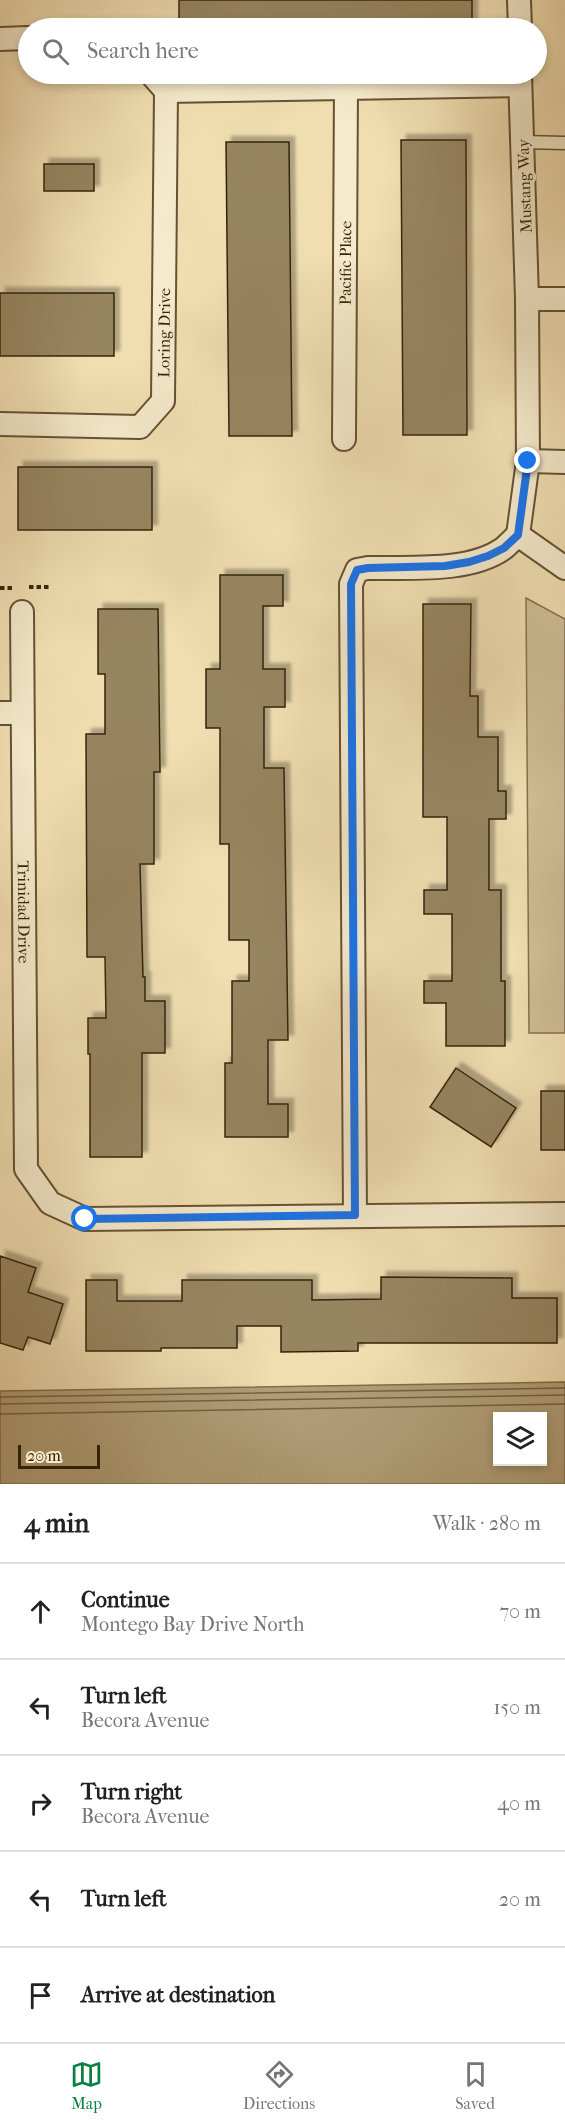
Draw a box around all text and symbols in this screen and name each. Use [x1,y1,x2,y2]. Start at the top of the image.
search box [18,18,547,84]
icon: search [39,35,72,68]
text: Search here [87,38,199,64]
street label: Mustang Way [513,138,536,233]
street label: Pacific Place [336,221,355,305]
street label: Loring Drive [154,288,174,378]
route end [514,447,540,473]
street label: Trinidad Drive [14,861,34,963]
route start [71,1205,97,1231]
map controls [493,1412,547,1466]
button: layers [493,1412,547,1466]
scale bar [18,1442,100,1470]
text: 20 m [27,1446,61,1465]
text: 4 min [24,1508,89,1539]
text: Walk · 280 m [433,1512,541,1535]
text: Continue [81,1587,170,1613]
icon: ahead [24,1595,57,1628]
text: 70 m [499,1600,541,1623]
text: Montego Bay Drive North [81,1613,304,1636]
text: Turn left [81,1683,167,1709]
icon: left [24,1691,57,1724]
text: 150 m [493,1696,541,1719]
text: Becora Avenue [81,1709,209,1732]
text: Turn right [81,1779,182,1805]
icon: right [24,1787,57,1820]
text: 40 m [497,1792,541,1815]
text: Becora Avenue [81,1805,209,1828]
icon: left [24,1883,57,1916]
text: Turn left [81,1886,167,1912]
text: 20 m [499,1888,541,1911]
icon: arrive [24,1979,57,2012]
text: Arrive at destination [81,1982,275,2008]
tab: Map [70,2058,103,2113]
tab: Directions [243,2058,315,2113]
tab: Saved [455,2058,495,2113]

